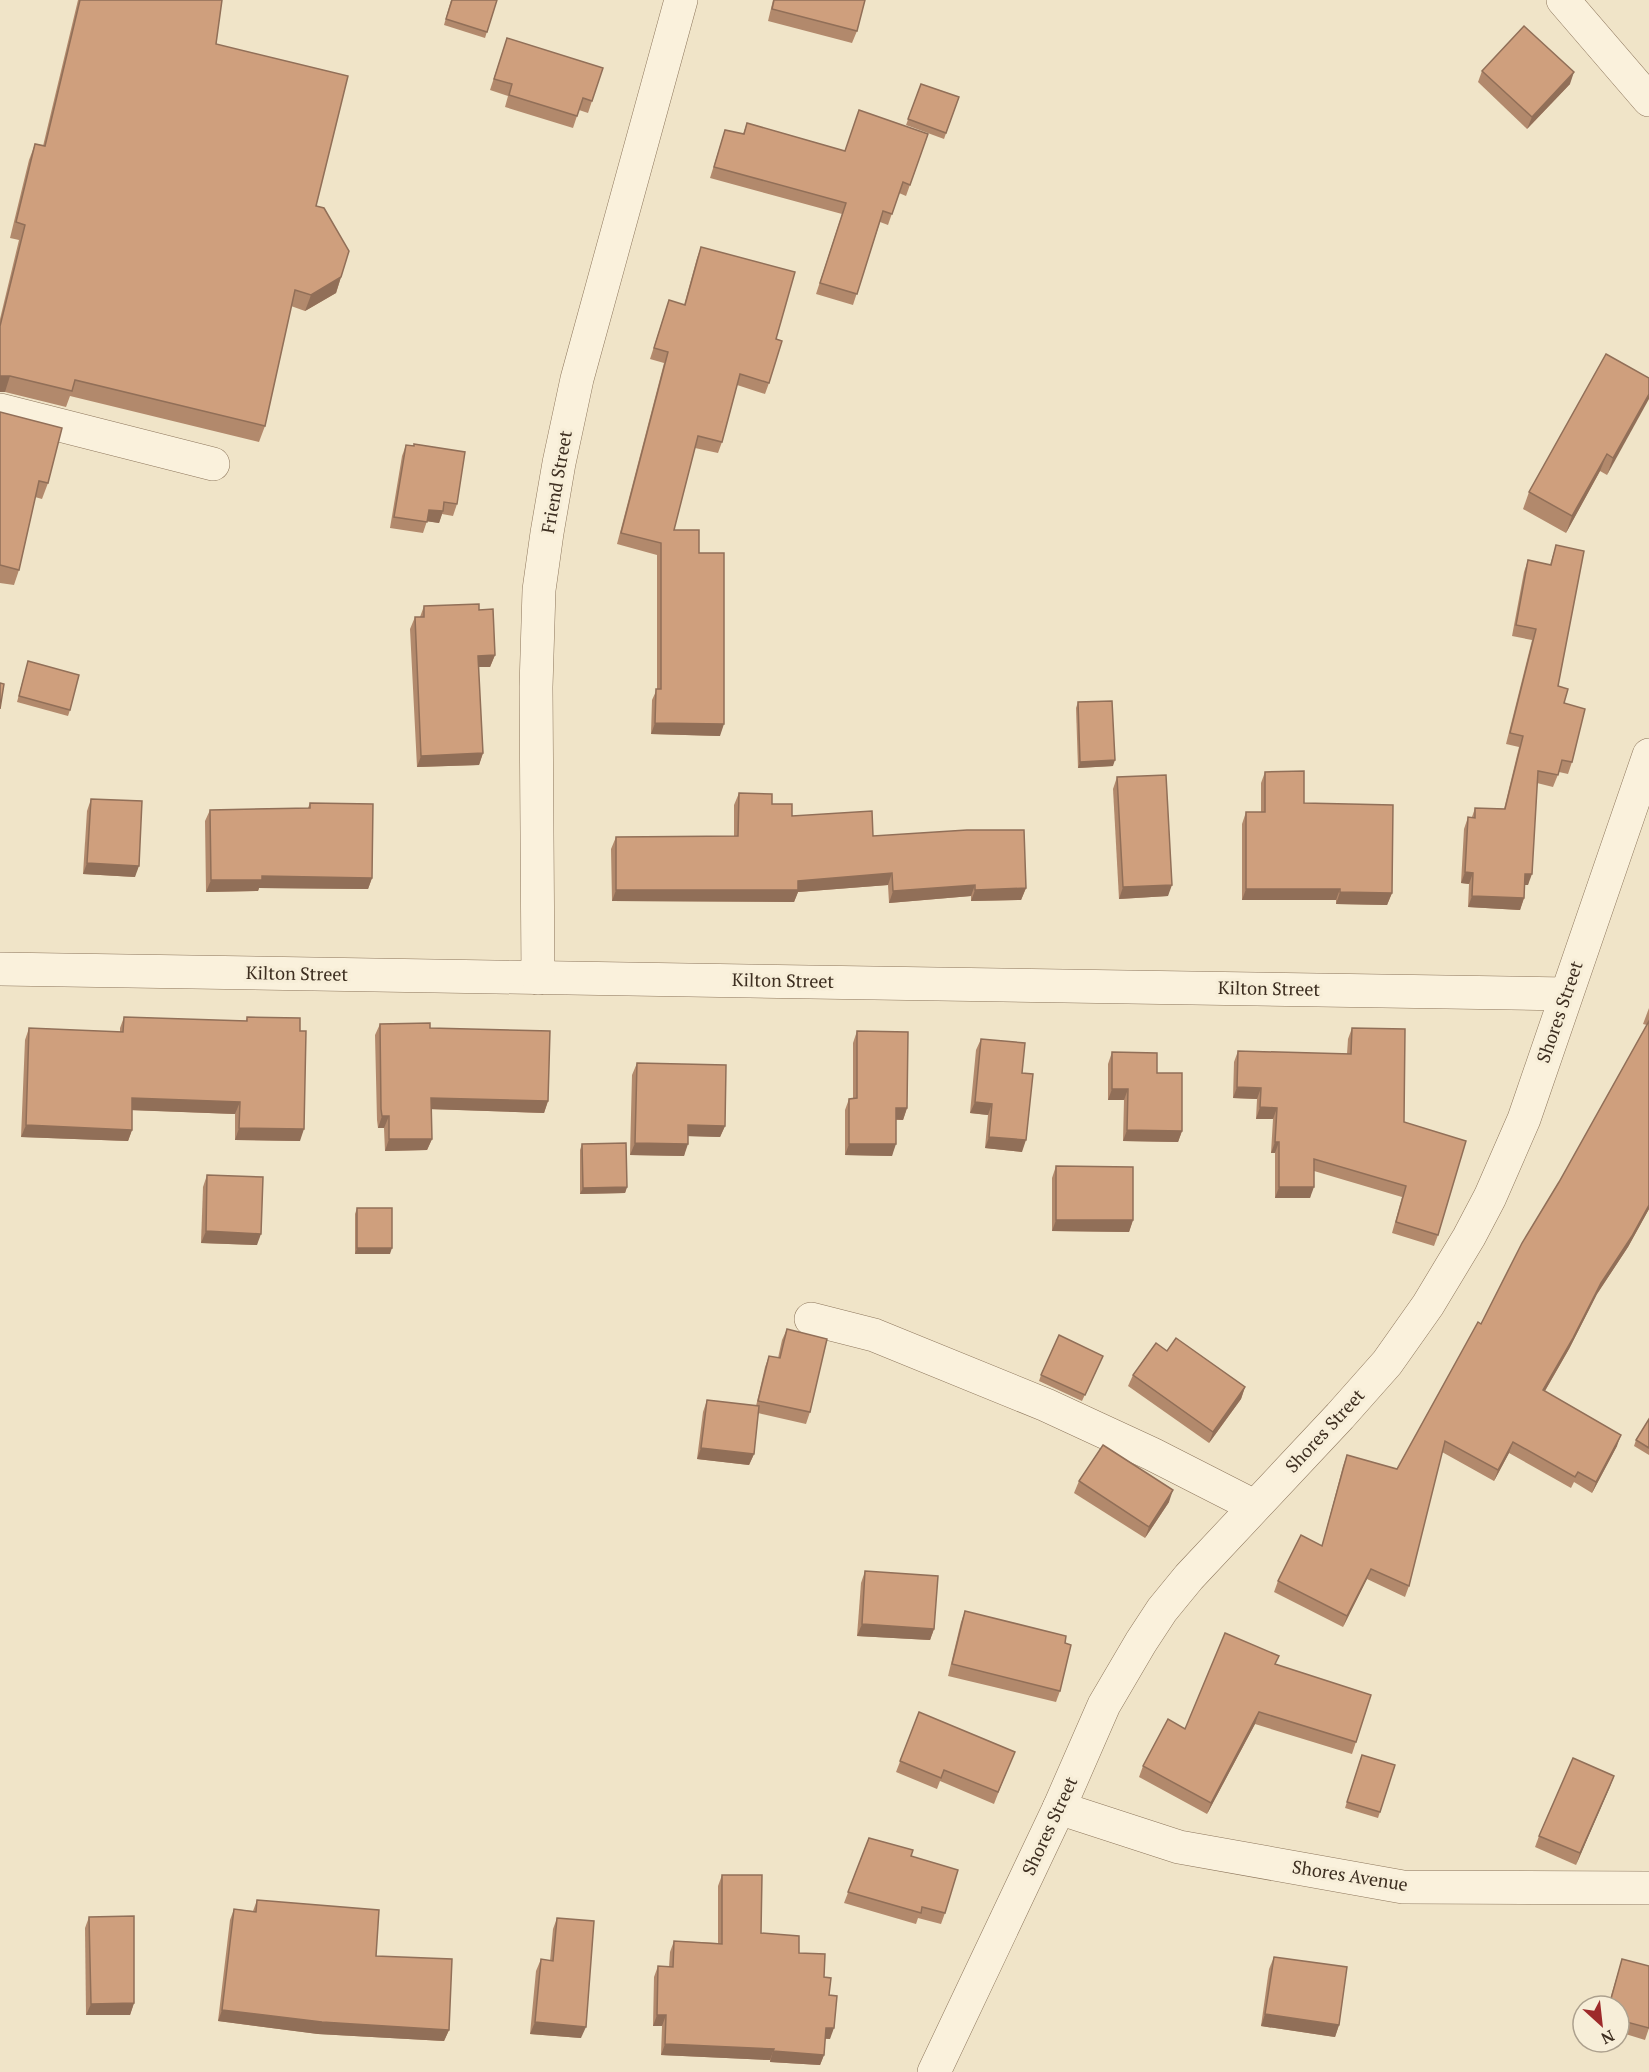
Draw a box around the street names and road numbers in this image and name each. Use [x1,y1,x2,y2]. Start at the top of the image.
street label: Friend Street [535,428,577,535]
street label: Shores Street [1530,957,1588,1066]
street label: Kilton Street [246,960,349,986]
street label: Kilton Street [732,967,835,993]
street label: Kilton Street [1218,975,1321,1001]
street label: Shores Street [1279,1383,1370,1477]
street label: Shores Street [1016,1772,1083,1879]
street label: Shores Avenue [1291,1854,1410,1896]

